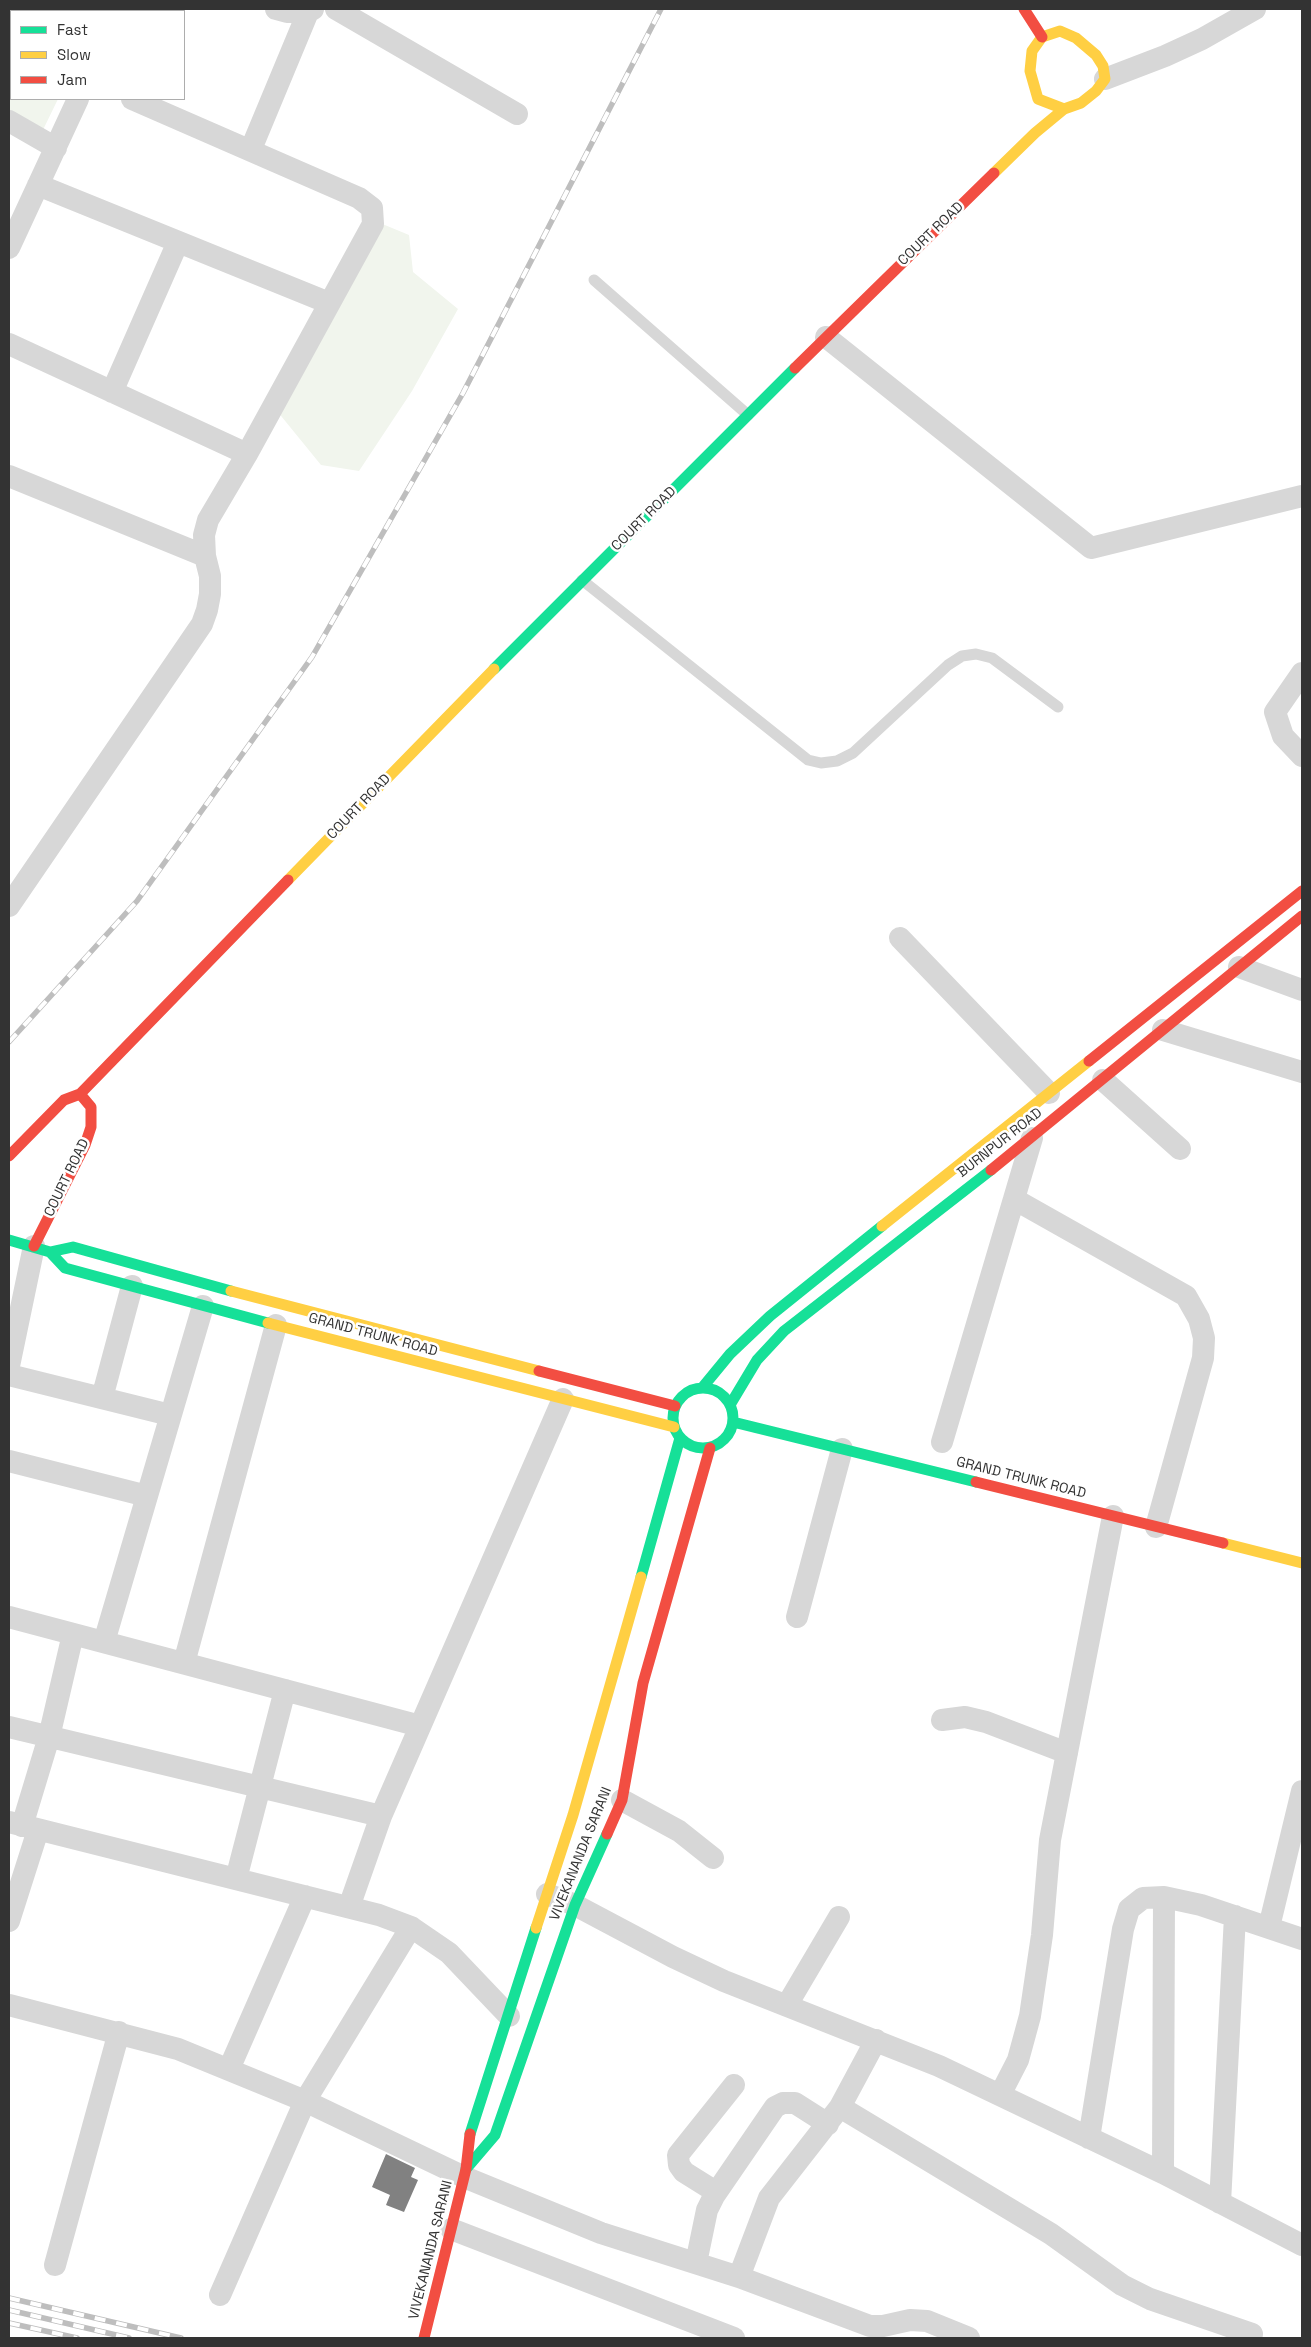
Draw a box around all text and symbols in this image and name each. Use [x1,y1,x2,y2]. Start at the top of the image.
legend [10,10,185,100]
text: Fast [57,20,88,39]
text: Slow [57,45,91,64]
text: Jam [57,70,87,89]
street label: COURT ROAD [895,199,967,269]
street label: COURT ROAD [608,483,680,555]
street label: COURT ROAD [324,771,394,843]
street label: BURNPUR ROAD [954,1105,1046,1181]
street label: COURT ROAD [41,1136,93,1220]
street label: GRAND TRUNK ROAD [307,1310,439,1360]
street label: GRAND TRUNK ROAD [954,1454,1088,1502]
street label: VIVEKANANDA SARANI [546,1785,616,1923]
street label: VIVEKANANDA SARANI [406,2179,456,2321]

